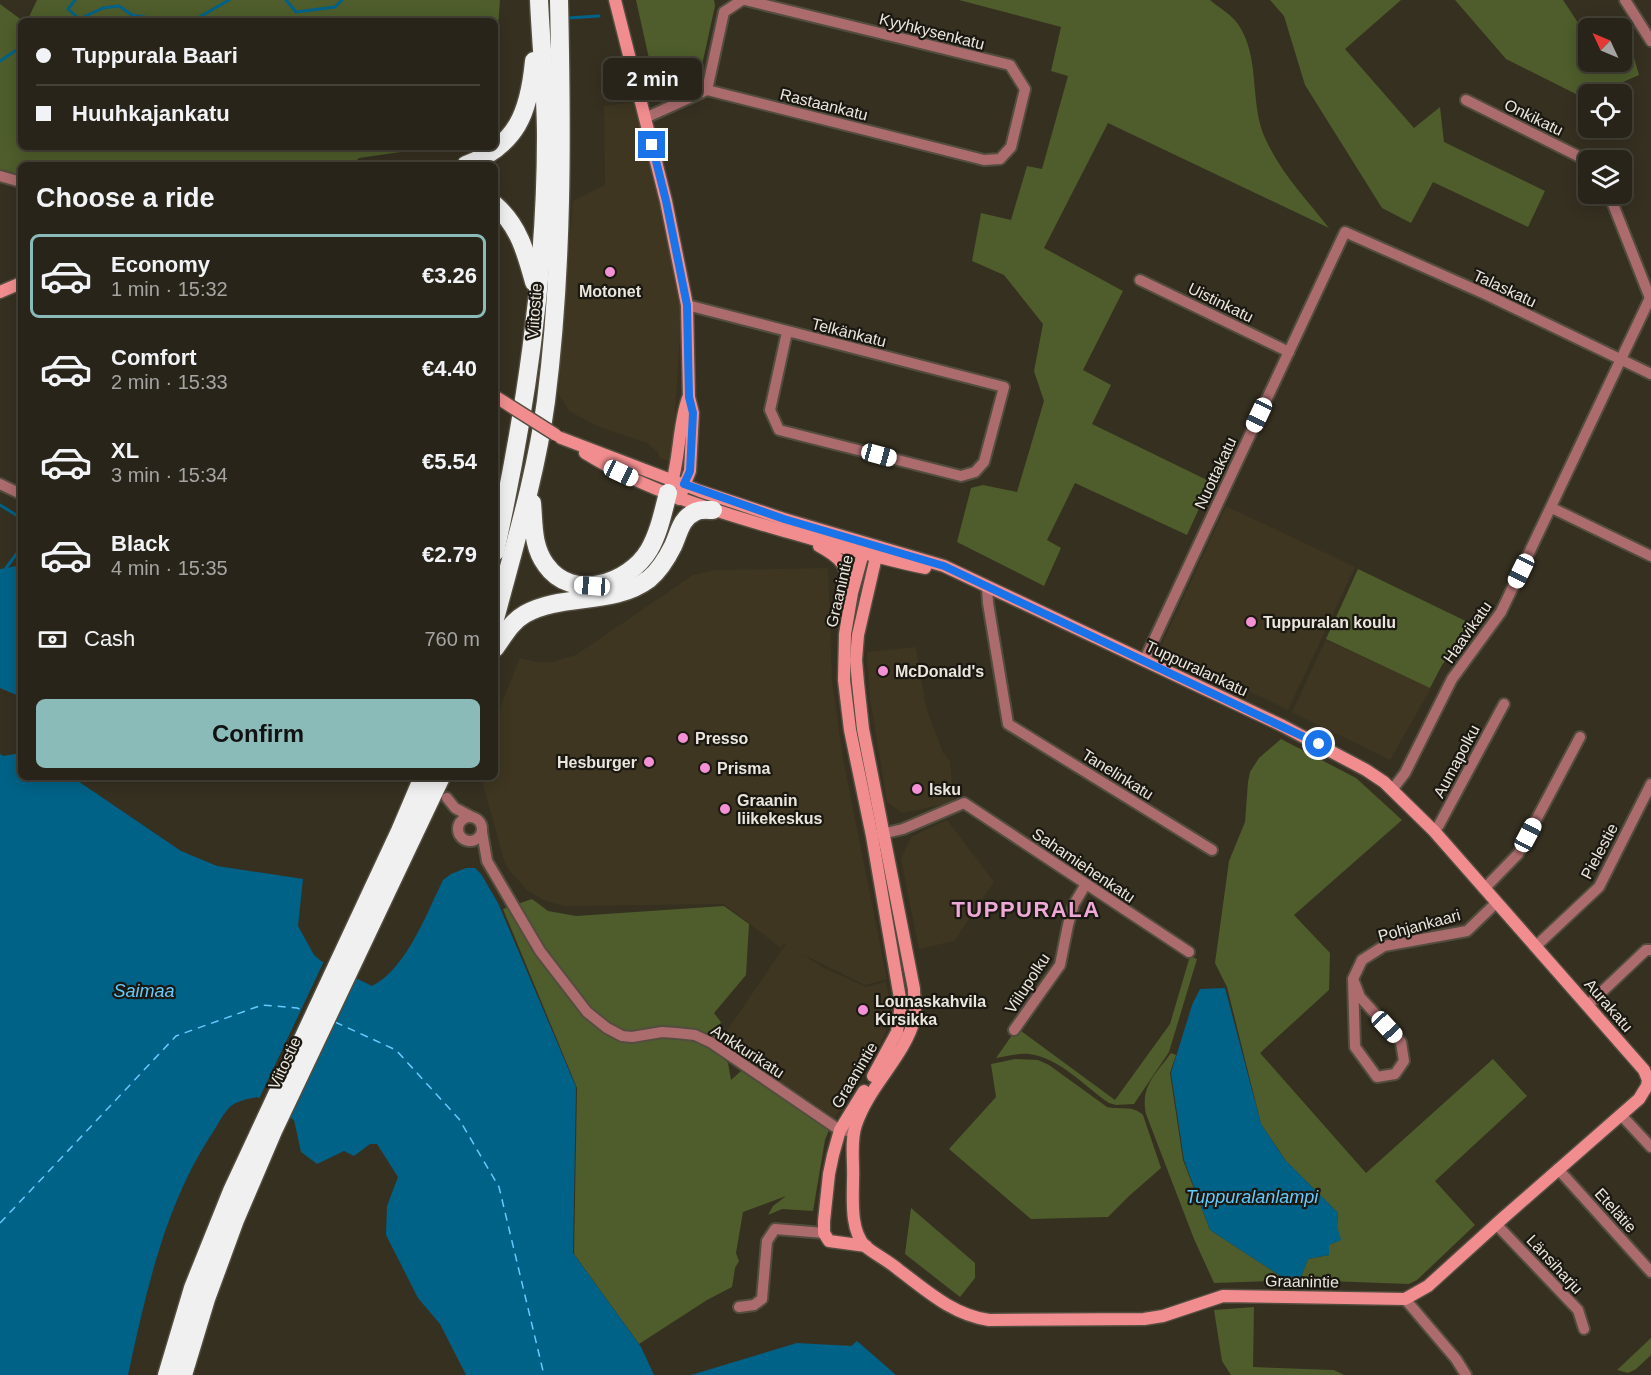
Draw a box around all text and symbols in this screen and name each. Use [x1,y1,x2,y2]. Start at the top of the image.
street label: Kyyhkysenkatu [878,10,986,53]
north arrow [1578,18,1632,72]
map controls [1578,18,1632,204]
text: Tuppurala Baari [72,43,238,68]
callout: 2 min [602,58,702,100]
text: 2 min [626,68,679,90]
button: locate [1578,84,1632,138]
street label: Rastaankatu [778,85,870,124]
street label: Onkikatu [1502,96,1566,139]
text: Huuhkajankatu [72,101,230,126]
route end [638,131,665,158]
button: layers [1578,150,1632,204]
text: Choose a ride [36,183,215,213]
icon: car [39,249,93,303]
text: Economy [111,252,210,277]
text: €3.26 [422,263,477,288]
marker: Motonet [603,265,617,279]
street label: Talaskatu [1471,266,1539,310]
text: 1 min · 15:32 [111,278,228,300]
street label: Uistinkatu [1185,279,1256,325]
street label: Viitostie [524,283,545,339]
place label: Motonet [579,283,642,300]
street label: Telkänkatu [810,315,888,350]
icon: car [39,342,93,396]
text: Comfort [111,345,197,370]
text: €4.40 [422,356,477,381]
text: 2 min · 15:33 [111,371,228,393]
car [1243,395,1275,435]
icon: car [39,435,93,489]
street label: Nuottakatu [1191,435,1240,512]
text: XL [111,438,139,463]
car [859,442,899,468]
text: €5.54 [422,449,477,474]
car [601,457,641,489]
text: 3 min · 15:34 [111,464,228,486]
icon: car [39,528,93,582]
text: Black [111,531,170,556]
text: €2.79 [422,542,477,567]
car [1505,551,1537,591]
street label: Graanintie [823,553,856,629]
text: 4 min · 15:35 [111,557,228,579]
car [573,576,611,596]
street label: Haavikatu [1440,598,1495,666]
place label: Tuppuralan koulu [1263,614,1396,631]
marker: Tuppuralan koulu [1244,615,1258,629]
icon: cash [36,623,69,656]
text: Cash [84,626,135,651]
text: 760 m [424,628,480,650]
street label: Tuppuralankatu [1143,637,1250,700]
place label: McDonald's [895,663,984,680]
marker: McDonald's [876,664,890,678]
button: Confirm [36,699,480,768]
street label: Aumapolku [1430,722,1483,801]
place label: Presso [695,730,749,747]
route start [1305,730,1332,757]
marker: Presso [676,731,690,745]
street label: Tanelinkatu [1079,746,1157,803]
place label: Hesburger [557,754,637,771]
marker: Hesburger [642,755,656,769]
place label: Prisma [717,760,770,777]
marker: Prisma [698,761,712,775]
place label: Isku [929,781,961,798]
marker: Isku [910,782,924,796]
place label: Graanin liikekeskus [737,792,823,827]
marker: Graanin liikekeskus [718,802,732,816]
car [1512,815,1544,855]
street label: Pielestie [1578,820,1621,882]
street label: Sahamiehenkatu [1029,825,1138,906]
district label: TUPPURALA [951,897,1101,922]
street label: Pohjankaari [1376,906,1462,945]
street label: Viilupolku [1002,950,1053,1017]
street label: Aurakatu [1581,976,1636,1035]
water label: Saimaa [113,981,175,1001]
place label: Lounaskahvila Kirsikka [875,993,986,1028]
marker: Lounaskahvila Kirsikka [856,1003,870,1017]
car [1368,1008,1406,1046]
street label: Ankkurikatu [708,1022,787,1081]
street label: Viitostie [265,1034,304,1092]
street label: Graanintie [828,1039,881,1111]
street label: Etelätie [1591,1185,1640,1236]
water label: Tuppuralanlampi [1186,1187,1319,1207]
street label: Länsiharju [1523,1232,1586,1297]
street label: Graanintie [1265,1272,1339,1291]

